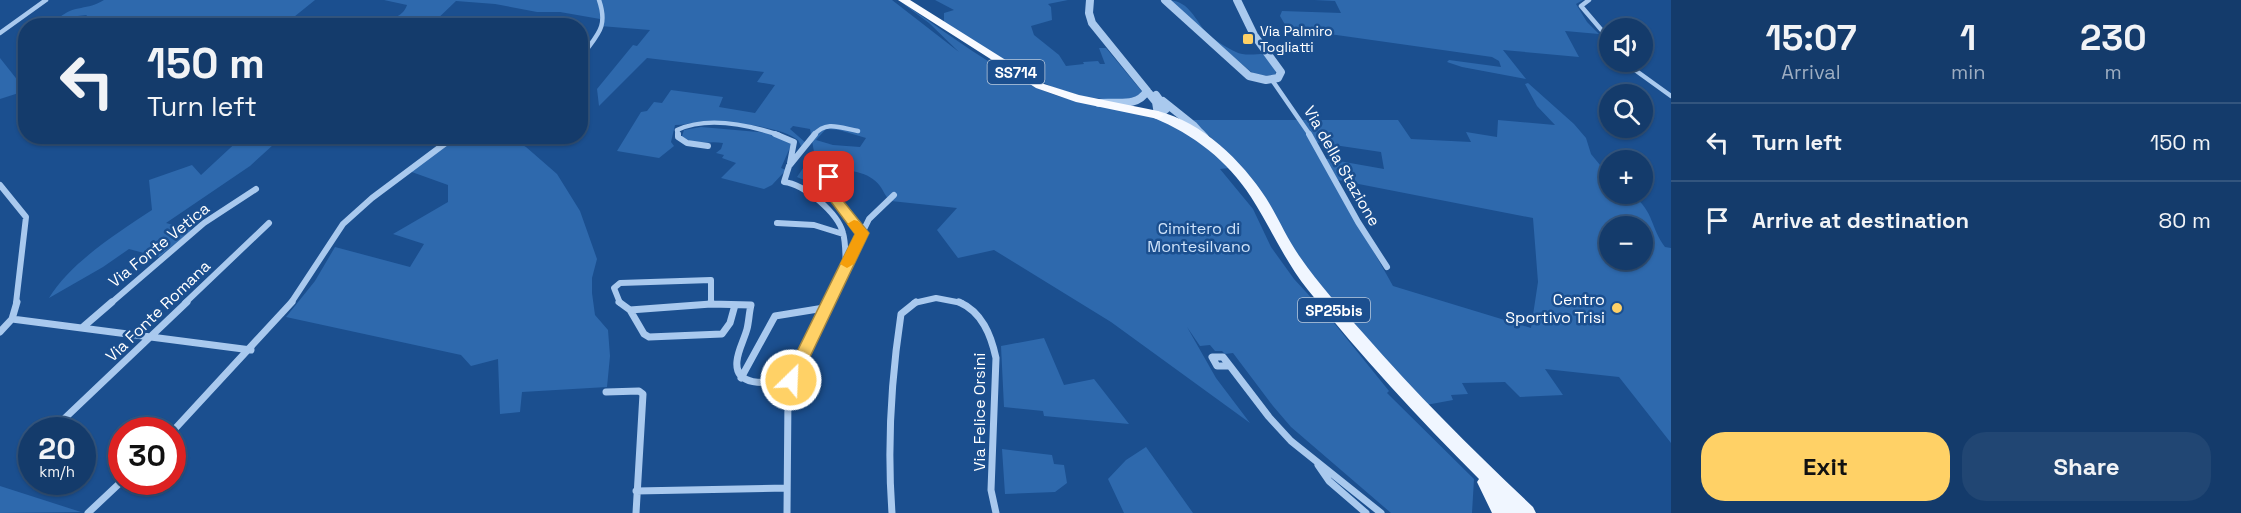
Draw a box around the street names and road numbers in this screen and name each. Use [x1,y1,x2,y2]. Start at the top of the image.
road number: SS714 [988,60,1044,84]
street label: Via della Stazione [1299,102,1385,230]
street label: Via Fonte Vetica [104,198,214,292]
street label: Via Fonte Romana [101,256,215,366]
road number: SP25bis [1298,298,1370,322]
street label: Via Felice Orsini [969,353,990,471]

